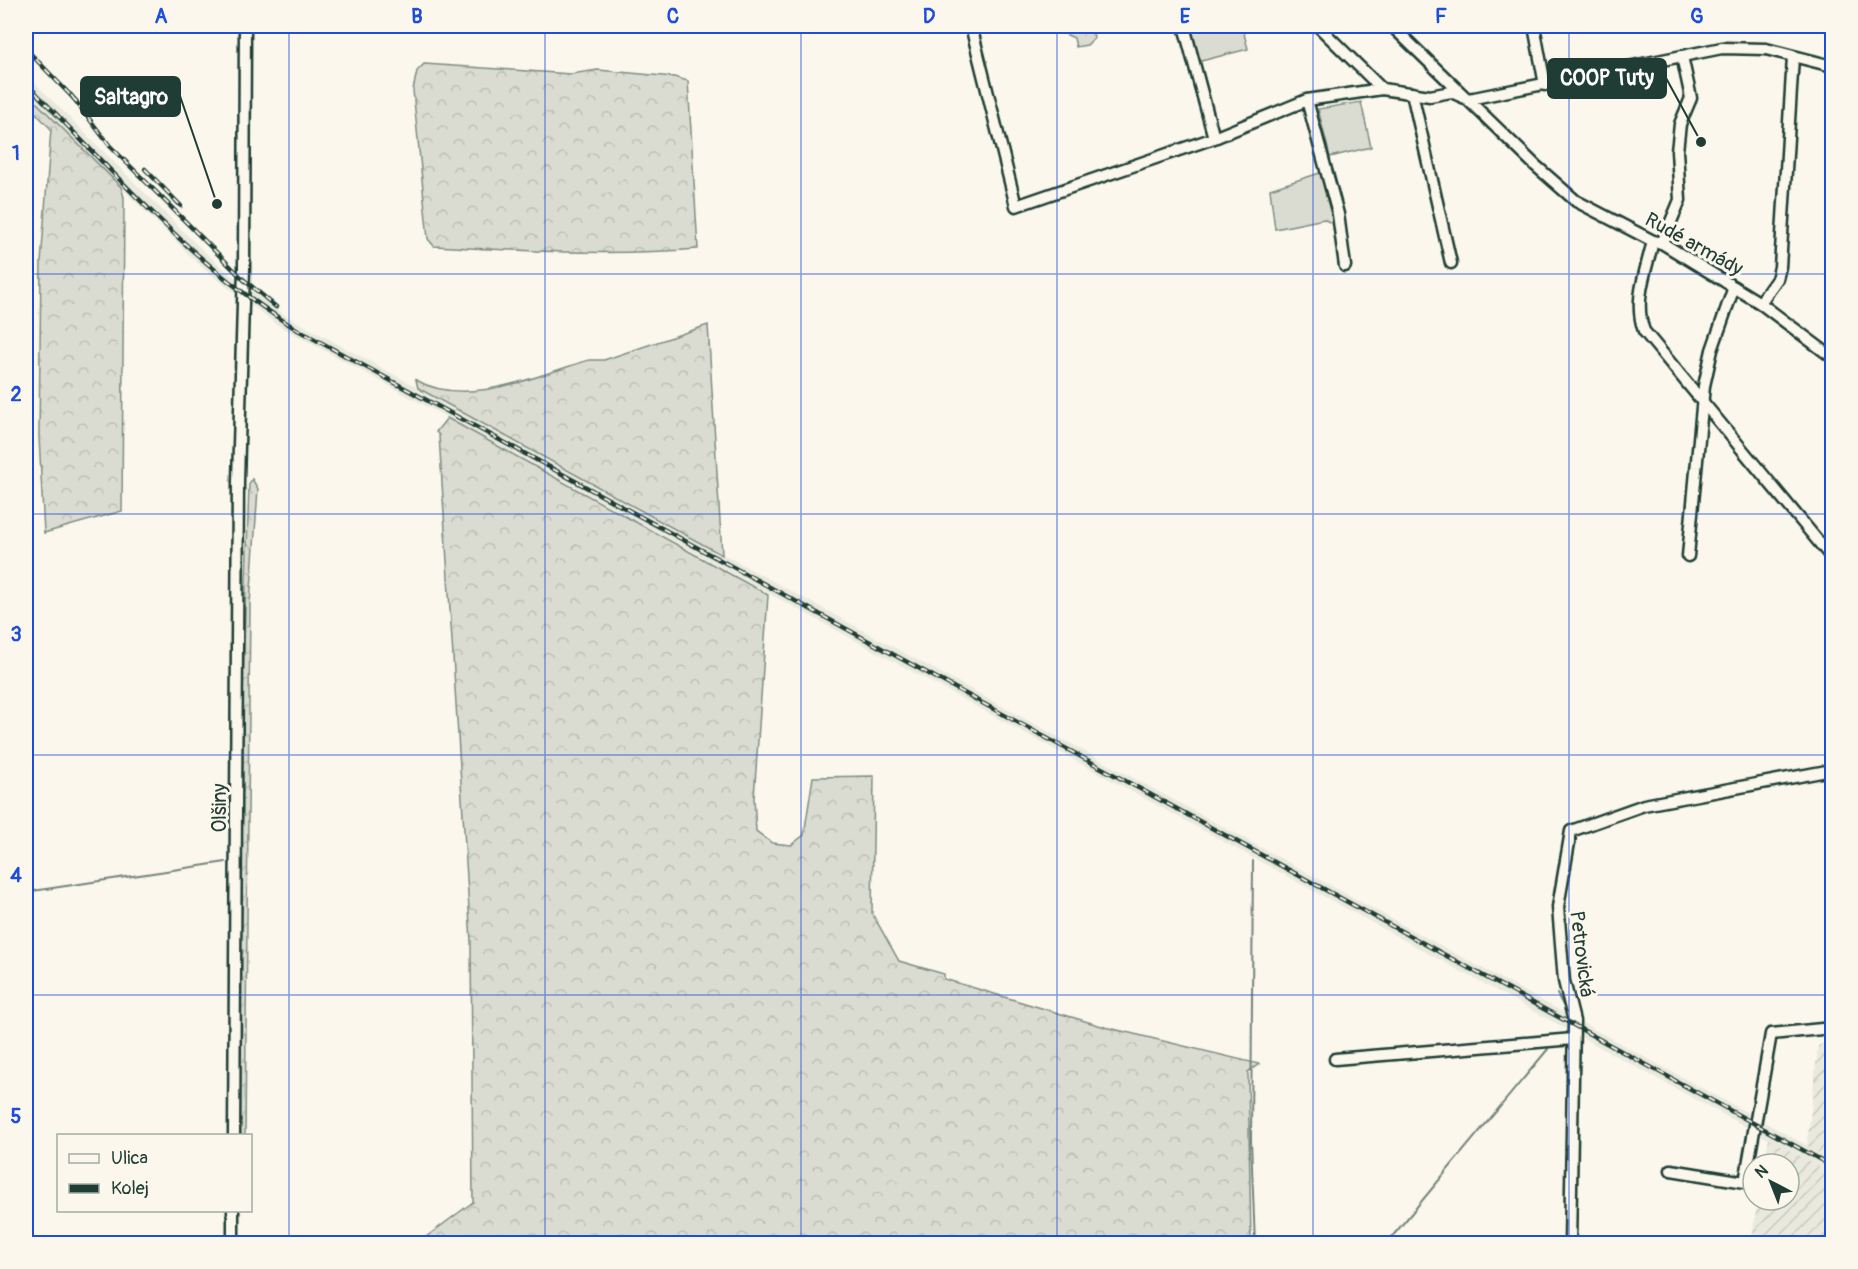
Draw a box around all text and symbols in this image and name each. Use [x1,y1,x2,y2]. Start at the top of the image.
text: A [155,4,168,29]
text: B [411,4,423,29]
text: C [667,4,679,29]
text: D [923,4,936,29]
text: E [1180,4,1191,29]
text: F [1435,4,1447,29]
text: G [1690,4,1704,29]
callout: COOP Tuty [1548,59,1666,98]
text: COOP Tuty [1560,65,1654,92]
callout: Saltagro [81,77,180,116]
text: Saltagro [94,84,169,111]
text: 1 [12,141,20,166]
street label: Rudé armády [1641,207,1748,281]
text: 2 [10,382,22,407]
text: 3 [10,622,22,647]
street label: Olšiny [207,783,232,833]
text: 4 [10,863,22,888]
street label: Petrovická [1564,909,1600,999]
text: 5 [11,1104,22,1129]
legend [57,1134,252,1212]
text: Ulica [111,1147,148,1170]
north arrow [1741,1152,1801,1212]
text: N [1751,1160,1772,1183]
text: Kolej [111,1177,149,1200]

